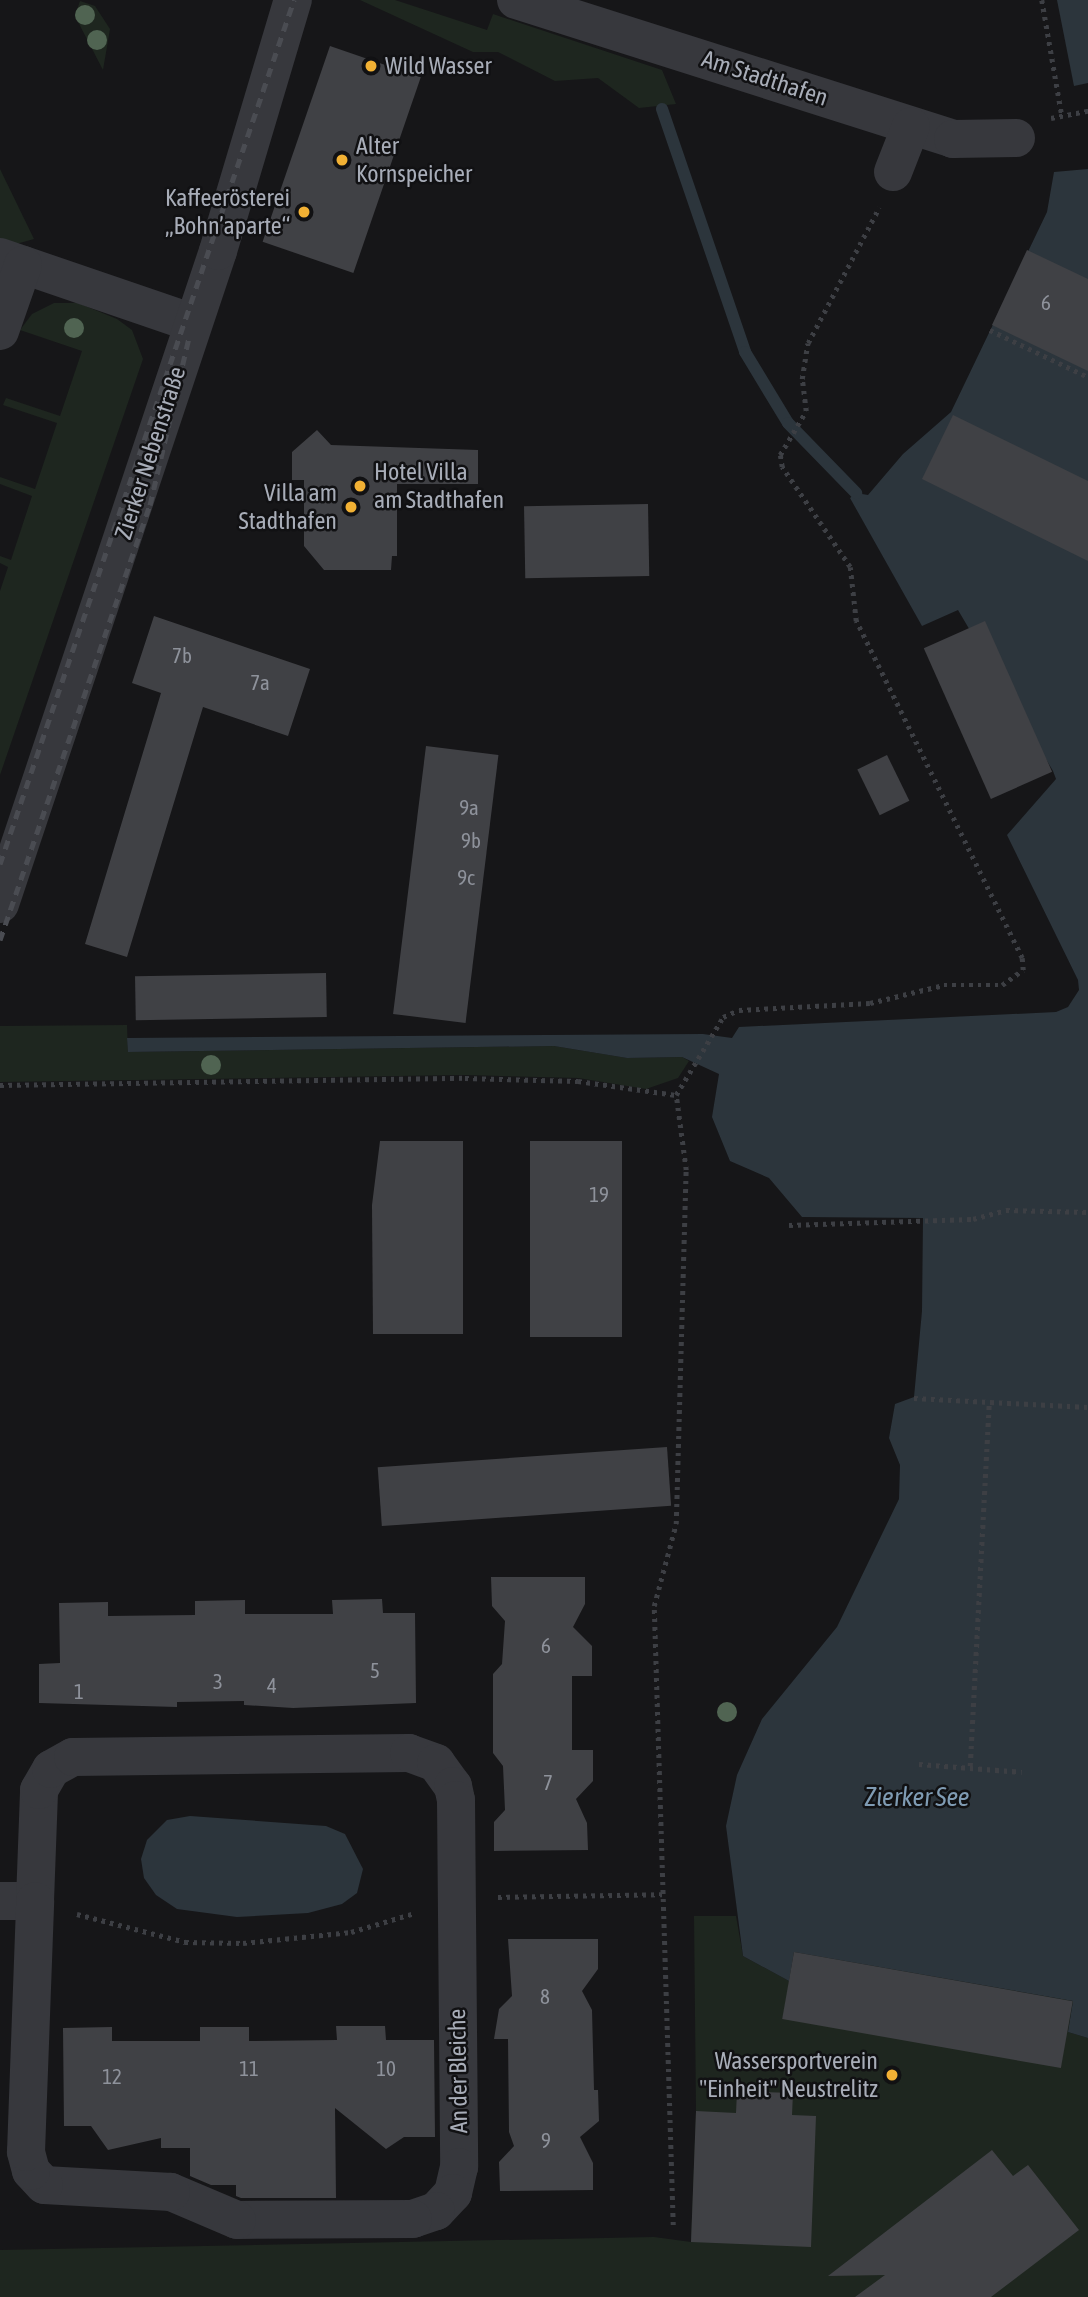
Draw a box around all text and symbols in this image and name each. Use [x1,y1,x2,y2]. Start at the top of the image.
street label: Am Stadthafen [698,44,832,112]
place label: Wild Wasser [385,52,491,80]
marker: Wild Wasser [363,58,379,74]
place label: Alter Kornspeicher [356,132,472,188]
marker: Alter Kornspeicher [334,152,350,168]
place label: Kaffeerösterei „Bohn’aparte“ [165,184,290,240]
marker: Kaffeerösterei „Bohn’aparte“ [296,204,312,220]
house number: 6 [1041,289,1051,315]
street label: Zierker Nebenstraße [109,363,191,543]
place label: Hotel Villa am Stadthafen [374,458,504,514]
marker: Hotel Villa am Stadthafen [352,478,368,494]
place label: Villa am Stadthafen [239,479,337,535]
marker: Villa am Stadthafen [343,499,359,515]
house number: 7b [172,642,192,668]
house number: 7a [250,669,270,695]
house number: 9a [459,794,479,820]
house number: 9b [461,827,481,853]
house number: 9c [457,864,475,890]
house number: 19 [589,1181,609,1207]
house number: 6 [541,1632,551,1658]
house number: 5 [370,1657,380,1683]
house number: 3 [213,1668,223,1694]
house number: 4 [267,1672,277,1698]
house number: 1 [74,1678,84,1704]
house number: 7 [543,1769,553,1795]
water label: Zierker See [864,1782,970,1814]
house number: 8 [540,1983,550,2009]
street label: An der Bleiche [443,2008,473,2134]
place label: Wassersportverein "Einheit" Neustrelitz [699,2047,878,2103]
house number: 11 [239,2055,259,2081]
house number: 10 [376,2055,396,2081]
house number: 12 [102,2063,122,2089]
marker: Wassersportverein "Einheit" Neustrelitz [884,2067,900,2083]
house number: 9 [541,2127,551,2153]

